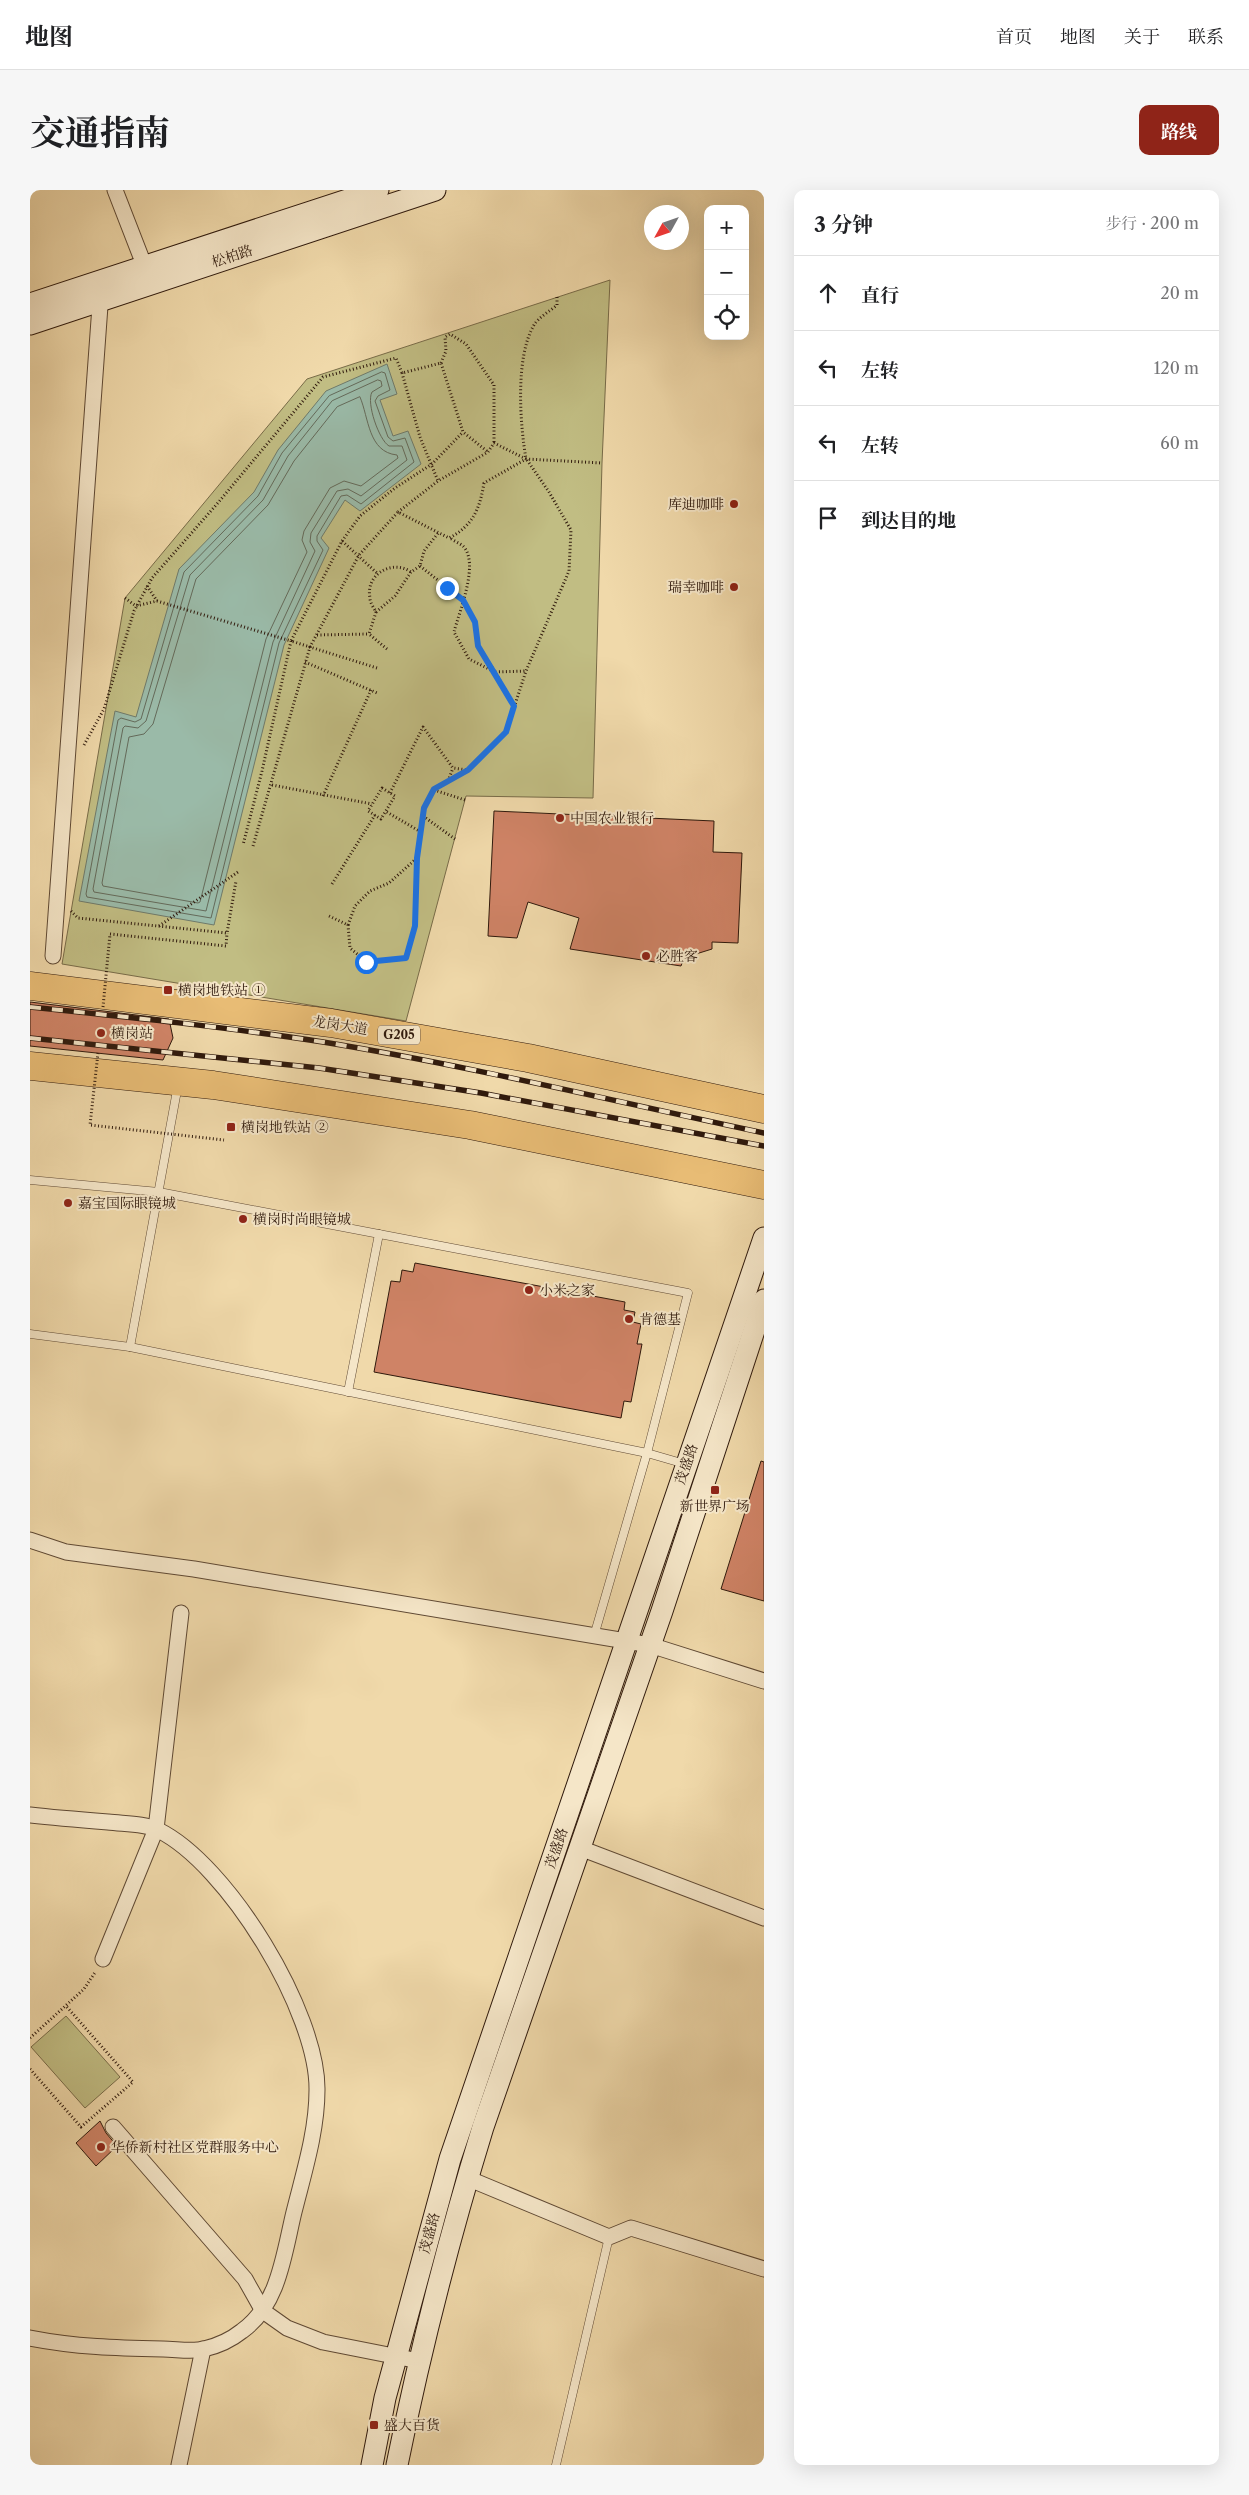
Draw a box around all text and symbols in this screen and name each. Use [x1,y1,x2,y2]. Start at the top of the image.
text: 地图 [25,22,73,51]
text: 首页 [996,26,1032,48]
text: 地图 [1060,26,1096,48]
text: 关于 [1124,26,1160,48]
text: 联系 [1188,26,1224,48]
button: 路线 [1139,105,1219,155]
text: 交通指南 [30,111,170,154]
north arrow [644,205,689,250]
map controls [704,205,749,340]
button: + [704,205,749,250]
text: 3 分钟 [814,212,873,237]
text: 步行 · 200 m [1105,213,1199,233]
street label: 松柏路 [209,241,255,271]
button: − [704,250,749,295]
icon: ahead [814,279,842,307]
text: 20 m [1160,283,1199,303]
text: 直行 [861,284,899,307]
button: locate [704,295,749,340]
icon: left [814,354,842,382]
text: 120 m [1154,358,1199,378]
text: 左转 [861,359,899,382]
icon: left [814,429,842,457]
text: 60 m [1160,433,1199,453]
text: 左转 [861,434,899,457]
place label: 库迪咖啡 [668,495,724,513]
marker: 库迪咖啡 [728,498,740,510]
icon: arrive [814,504,842,532]
text: 到达目的地 [861,509,956,532]
route end [436,577,459,600]
place label: 瑞幸咖啡 [668,578,724,596]
marker: 瑞幸咖啡 [728,581,740,593]
place label: 中国农业银行 [570,809,654,827]
marker: 中国农业银行 [554,812,566,824]
place label: 必胜客 [656,947,698,965]
marker: 必胜客 [640,950,652,962]
route start [355,951,378,974]
place label: 横岗地铁站 ① [178,981,266,999]
marker: 横岗地铁站 ① [162,984,174,996]
street label: 龙岗大道 [311,1012,369,1038]
place label: 横岗站 [111,1024,153,1042]
road number: G205 [378,1026,420,1044]
marker: 横岗站 [95,1027,107,1039]
place label: 横岗地铁站 ② [241,1118,329,1136]
marker: 横岗地铁站 ② [225,1121,237,1133]
place label: 嘉宝国际眼镜城 [78,1194,176,1212]
marker: 嘉宝国际眼镜城 [62,1197,74,1209]
place label: 横岗时尚眼镜城 [253,1210,351,1228]
marker: 横岗时尚眼镜城 [237,1213,249,1225]
place label: 小米之家 [539,1281,595,1299]
marker: 小米之家 [523,1284,535,1296]
place label: 肯德基 [639,1310,681,1328]
marker: 肯德基 [623,1313,635,1325]
street label: 茂盛路 [671,1441,701,1487]
marker: 新世界广场 [709,1484,721,1496]
place label: 新世界广场 [680,1497,750,1515]
street label: 茂盛路 [541,1825,571,1871]
place label: 华侨新村社区党群服务中心 [111,2138,279,2156]
marker: 华侨新村社区党群服务中心 [95,2141,107,2153]
street label: 茂盛路 [415,2210,443,2256]
place label: 盛大百货 [384,2416,440,2434]
marker: 盛大百货 [368,2419,380,2431]

